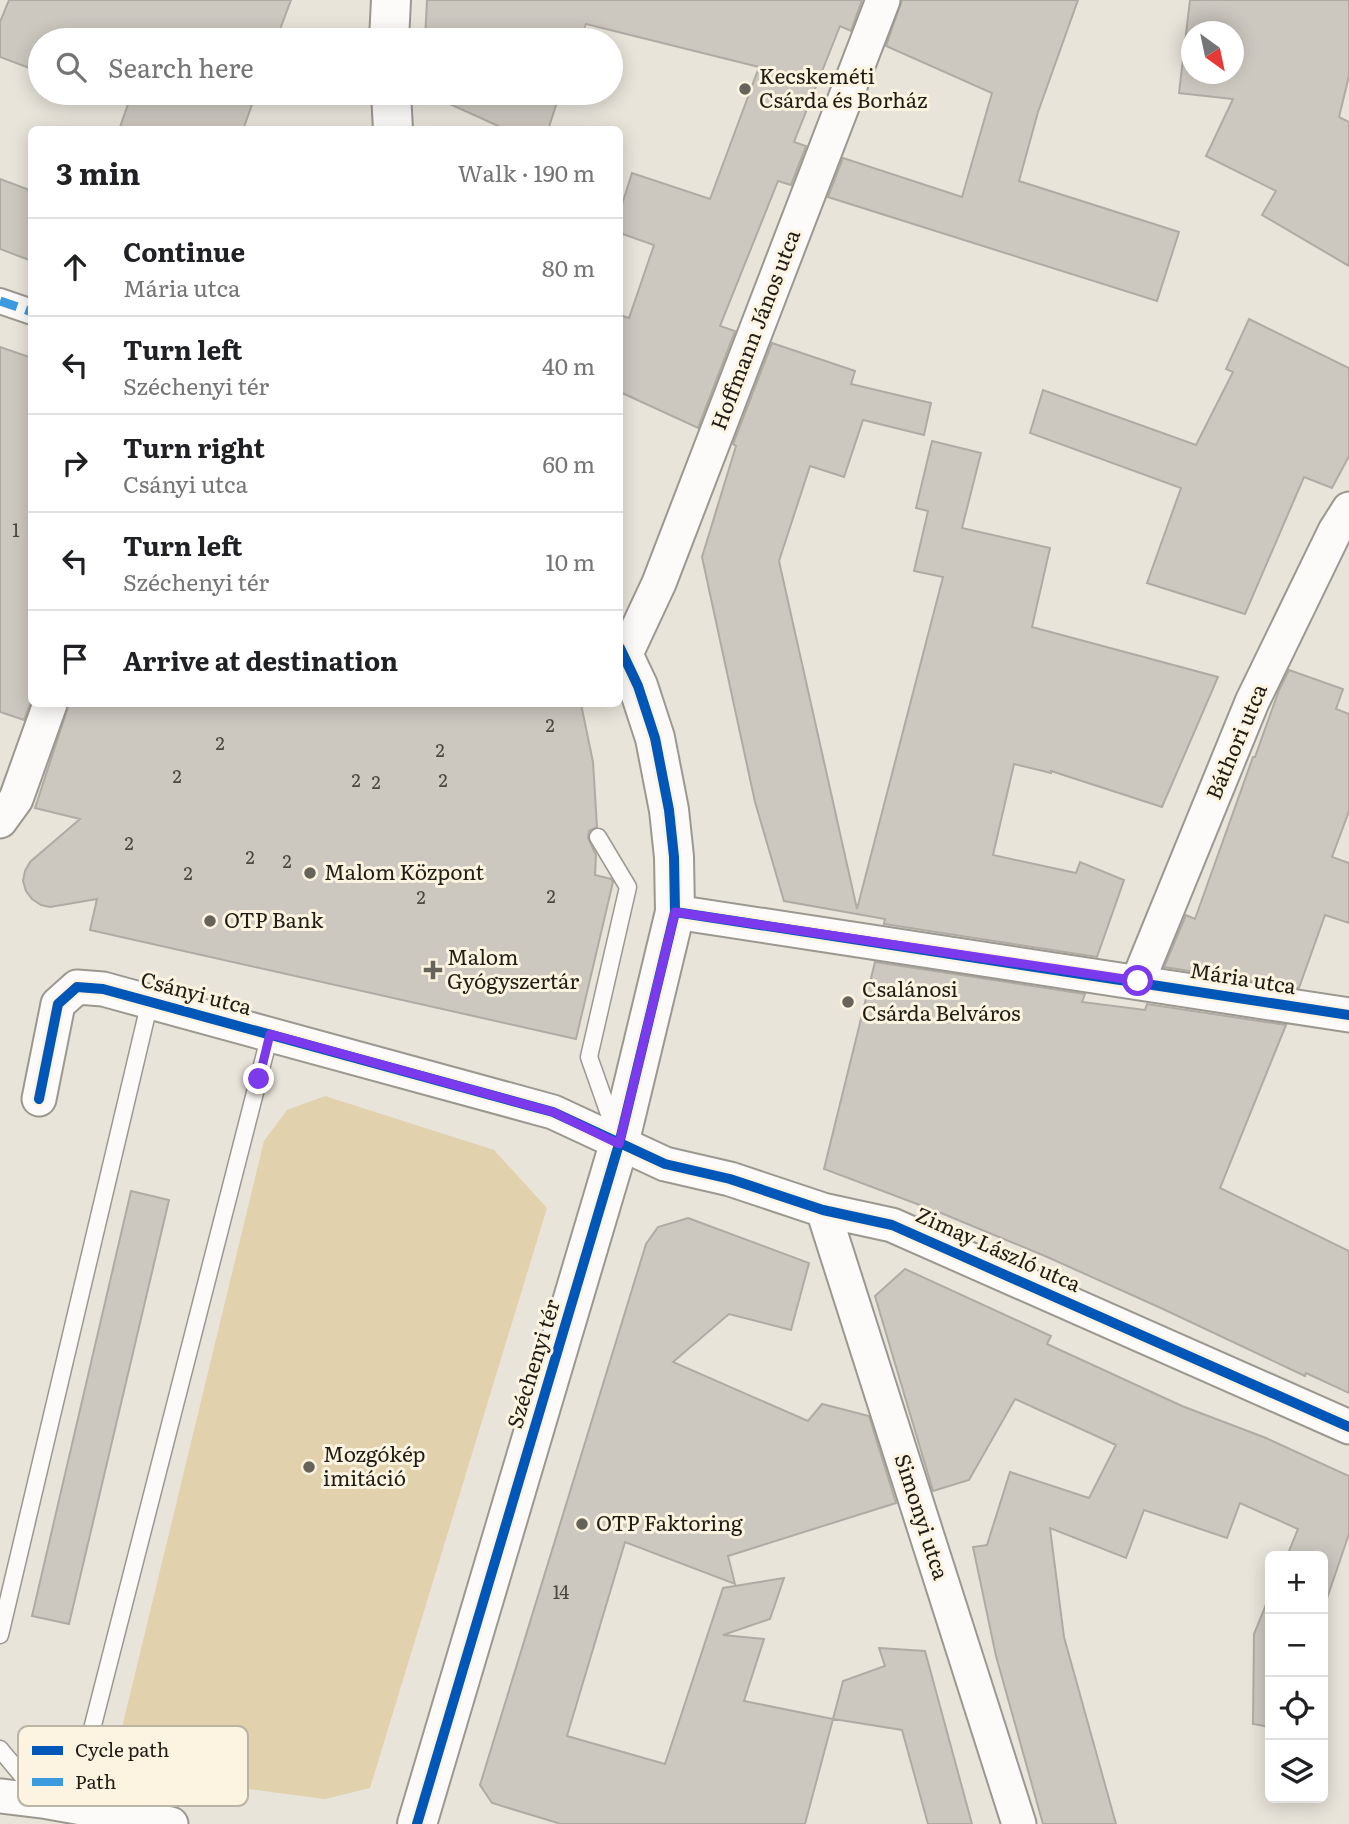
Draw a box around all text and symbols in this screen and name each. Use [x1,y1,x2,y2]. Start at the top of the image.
north arrow [1181,21,1244,84]
search box [28,28,623,105]
text: Search here [108,47,254,86]
icon: search [52,48,90,86]
place label: Kecskeméti Csárda és Borház [759,59,927,114]
marker: Kecskeméti Csárda és Borház [737,81,753,97]
text: 3 min [56,150,140,194]
text: Walk · 190 m [458,155,595,189]
street label: Hoffmann János utca [701,224,806,434]
text: Continue [123,231,245,270]
icon: ahead [56,248,94,286]
text: 80 m [542,250,595,284]
text: Mária utca [123,270,240,304]
text: Turn left [123,329,242,368]
icon: left [56,346,94,384]
text: 40 m [542,348,595,382]
text: Széchenyi tér [123,368,269,402]
text: Turn right [123,427,265,466]
icon: right [56,444,94,482]
text: 60 m [542,446,595,480]
text: Csányi utca [123,466,248,500]
house number: 1 [12,516,20,543]
text: Turn left [123,525,242,564]
icon: left [56,542,94,580]
text: 10 m [545,544,595,578]
text: Széchenyi tér [123,564,269,598]
icon: arrive [56,640,94,678]
text: Arrive at destination [123,640,398,679]
street label: Báthori utca [1196,678,1273,804]
house number: 2 [545,711,555,738]
house number: 2 [215,729,225,756]
house number: 2 [435,736,445,763]
house number: 2 [172,762,182,789]
house number: 2 [351,766,361,793]
house number: 2 [438,766,448,793]
house number: 2 [371,768,381,795]
house number: 2 [124,829,134,856]
house number: 2 [245,843,255,870]
house number: 2 [282,847,292,874]
place label: Malom Központ [324,855,485,886]
house number: 2 [183,859,193,886]
marker: Malom Központ [302,865,318,881]
house number: 2 [546,882,556,909]
house number: 2 [416,883,426,910]
place label: OTP Bank [224,903,324,934]
marker: OTP Bank [202,913,218,929]
place label: Malom Gyógyszertár [447,940,579,995]
street label: Mária utca [1188,953,1299,1000]
street label: Csányi utca [138,962,256,1021]
marker: Malom Gyógyszertár [425,962,441,978]
route start [1122,965,1153,996]
place label: Csalánosi Csárda Belváros [862,972,1020,1027]
marker: Csalánosi Csárda Belváros [840,994,856,1010]
route end [243,1063,274,1094]
street label: Zimay László utca [911,1197,1087,1298]
street label: Széchenyi tér [497,1295,566,1432]
place label: Mozgókép imitáció [323,1437,426,1492]
street label: Simonyi utca [888,1449,959,1584]
marker: Mozgókép imitáció [301,1459,317,1475]
place label: OTP Faktoring [596,1506,743,1537]
marker: OTP Faktoring [574,1516,590,1532]
map controls [1265,1551,1328,1803]
button: + [1265,1551,1328,1614]
house number: 14 [553,1578,569,1605]
button: − [1265,1614,1328,1677]
button: locate [1265,1677,1328,1740]
legend [18,1726,248,1806]
text: Cycle path [75,1735,169,1763]
button: layers [1265,1740,1328,1803]
text: Path [75,1767,116,1795]

